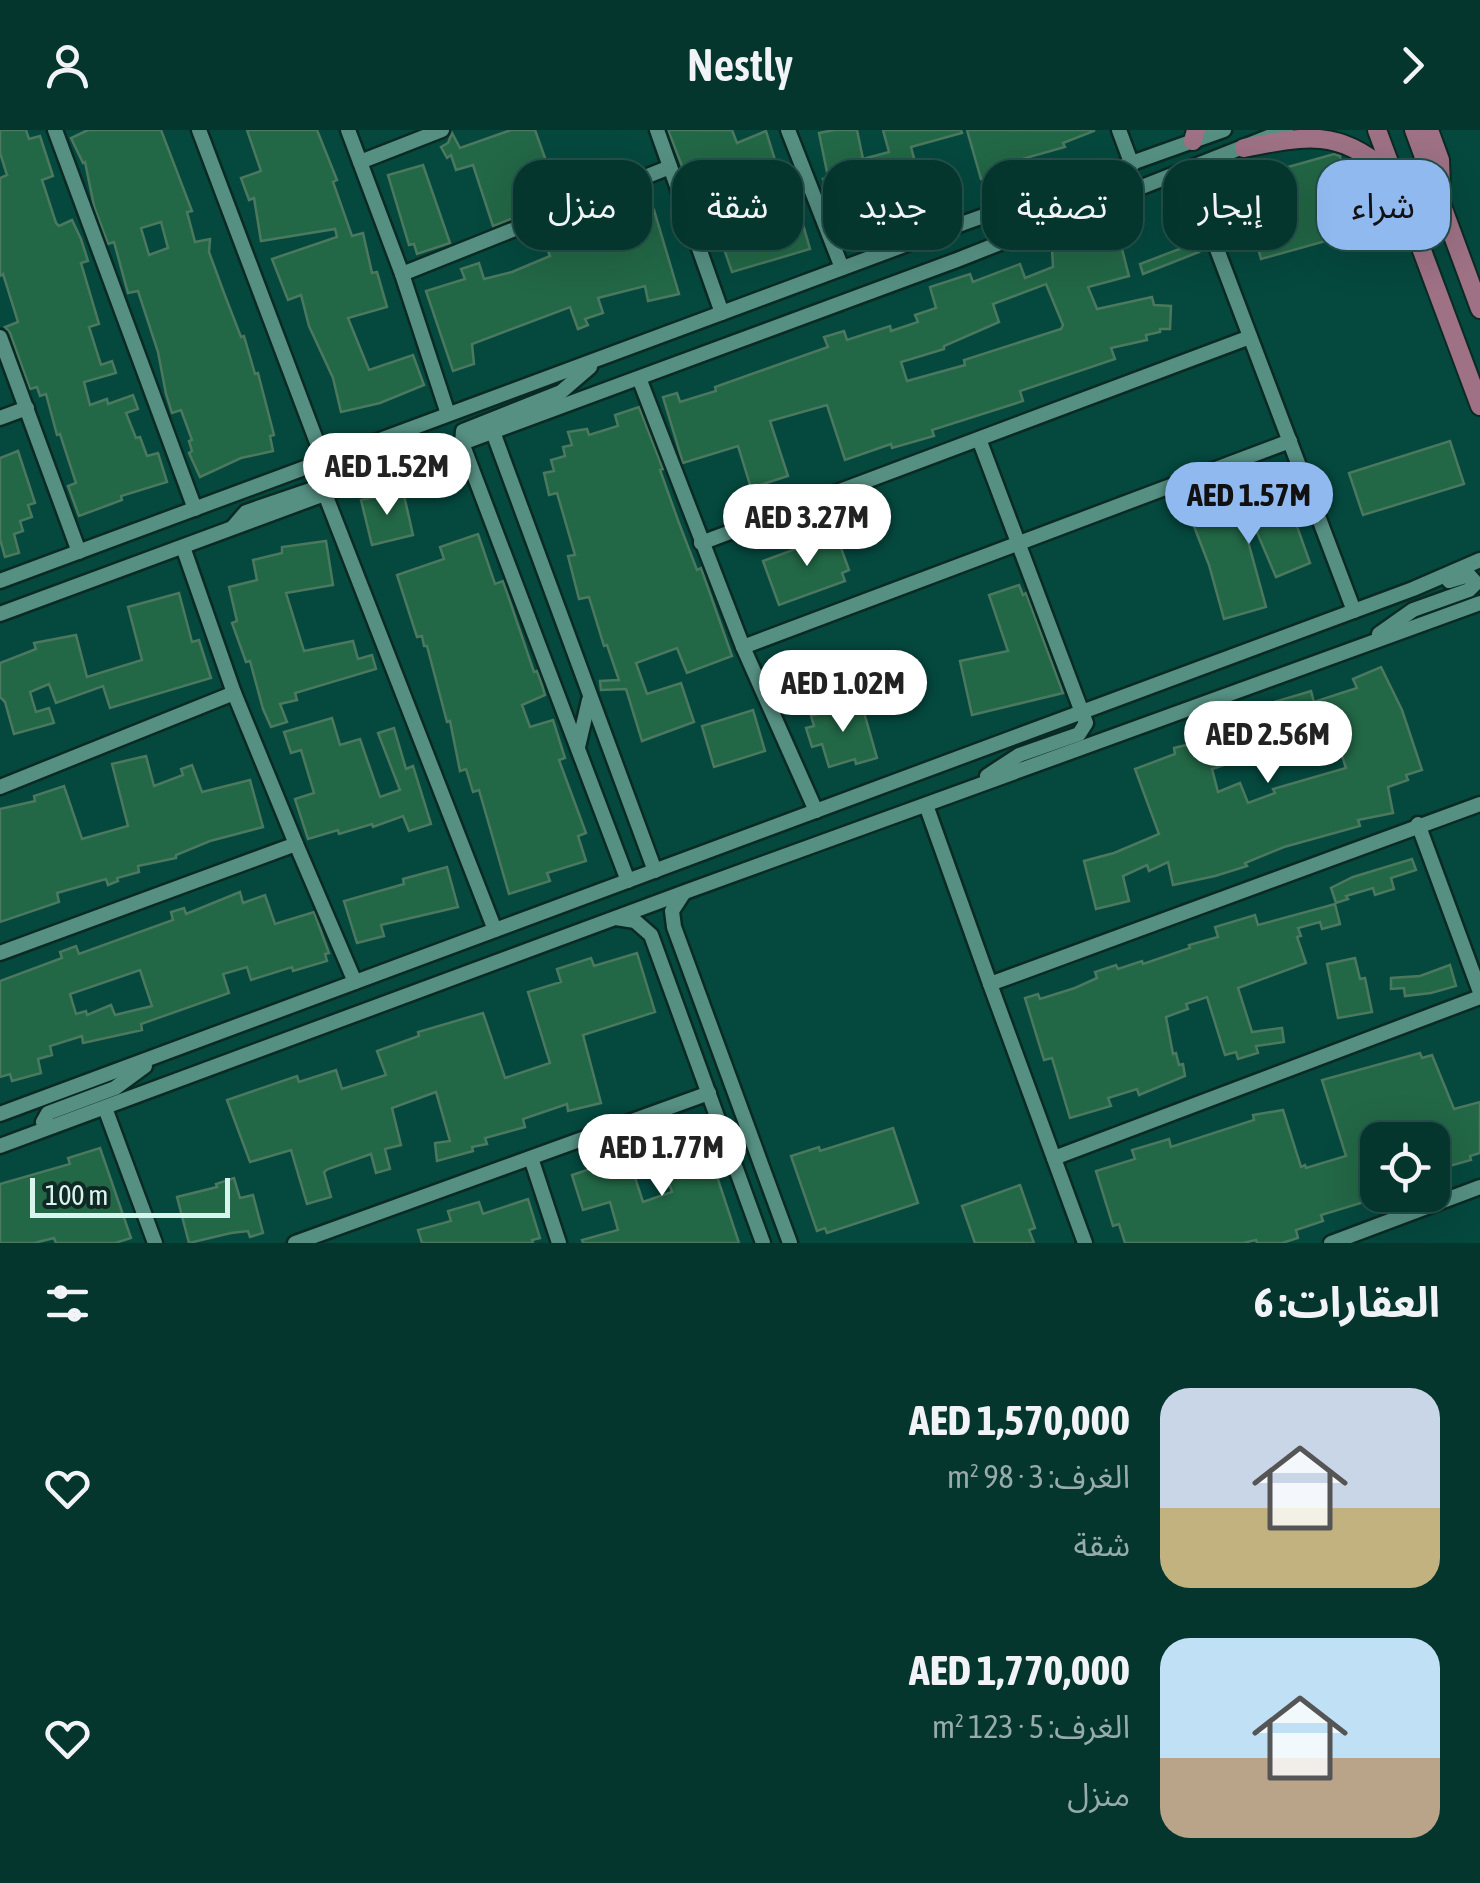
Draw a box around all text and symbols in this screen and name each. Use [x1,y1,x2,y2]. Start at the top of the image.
icon: person [40,38,95,93]
icon: forward [1385,38,1440,93]
text: Nestly [687,39,793,91]
chip: منزل [513,160,652,250]
chip: شقة [672,160,803,250]
chip: جديد [823,160,962,250]
chip: تصفية [982,160,1143,250]
chip: إيجار [1163,160,1297,250]
chip: شراء [1317,160,1450,250]
pin: AED 1.52M [273,433,501,518]
text: AED 1.52M [325,447,449,484]
pin: AED 1.57M [1135,462,1363,547]
text: AED 1.57M [1187,476,1311,513]
pin: AED 3.27M [693,484,921,569]
text: AED 3.27M [745,498,869,535]
pin: AED 1.02M [729,650,957,735]
text: AED 1.02M [781,664,905,701]
pin: AED 2.56M [1154,701,1382,786]
text: AED 2.56M [1206,715,1330,752]
pin: AED 1.77M [548,1114,776,1199]
map controls [1360,1122,1450,1212]
button: locate [1360,1122,1450,1212]
text: AED 1.77M [600,1128,724,1165]
scale bar [30,1173,230,1218]
text: 100 m [45,1179,108,1211]
icon: filters [40,1276,95,1331]
text: العقارات: 6 [1254,1278,1440,1326]
text: AED 1,570,000 [909,1396,1130,1444]
icon: home [1240,1428,1360,1548]
text: الغرف: 3 · 98 m² [947,1458,1130,1495]
icon: heart [40,1461,95,1516]
text: شقة [1074,1526,1130,1563]
text: AED 1,770,000 [909,1646,1130,1694]
icon: home [1240,1678,1360,1798]
text: الغرف: 5 · 123 m² [932,1708,1130,1745]
icon: heart [40,1711,95,1766]
text: منزل [1067,1776,1130,1813]

